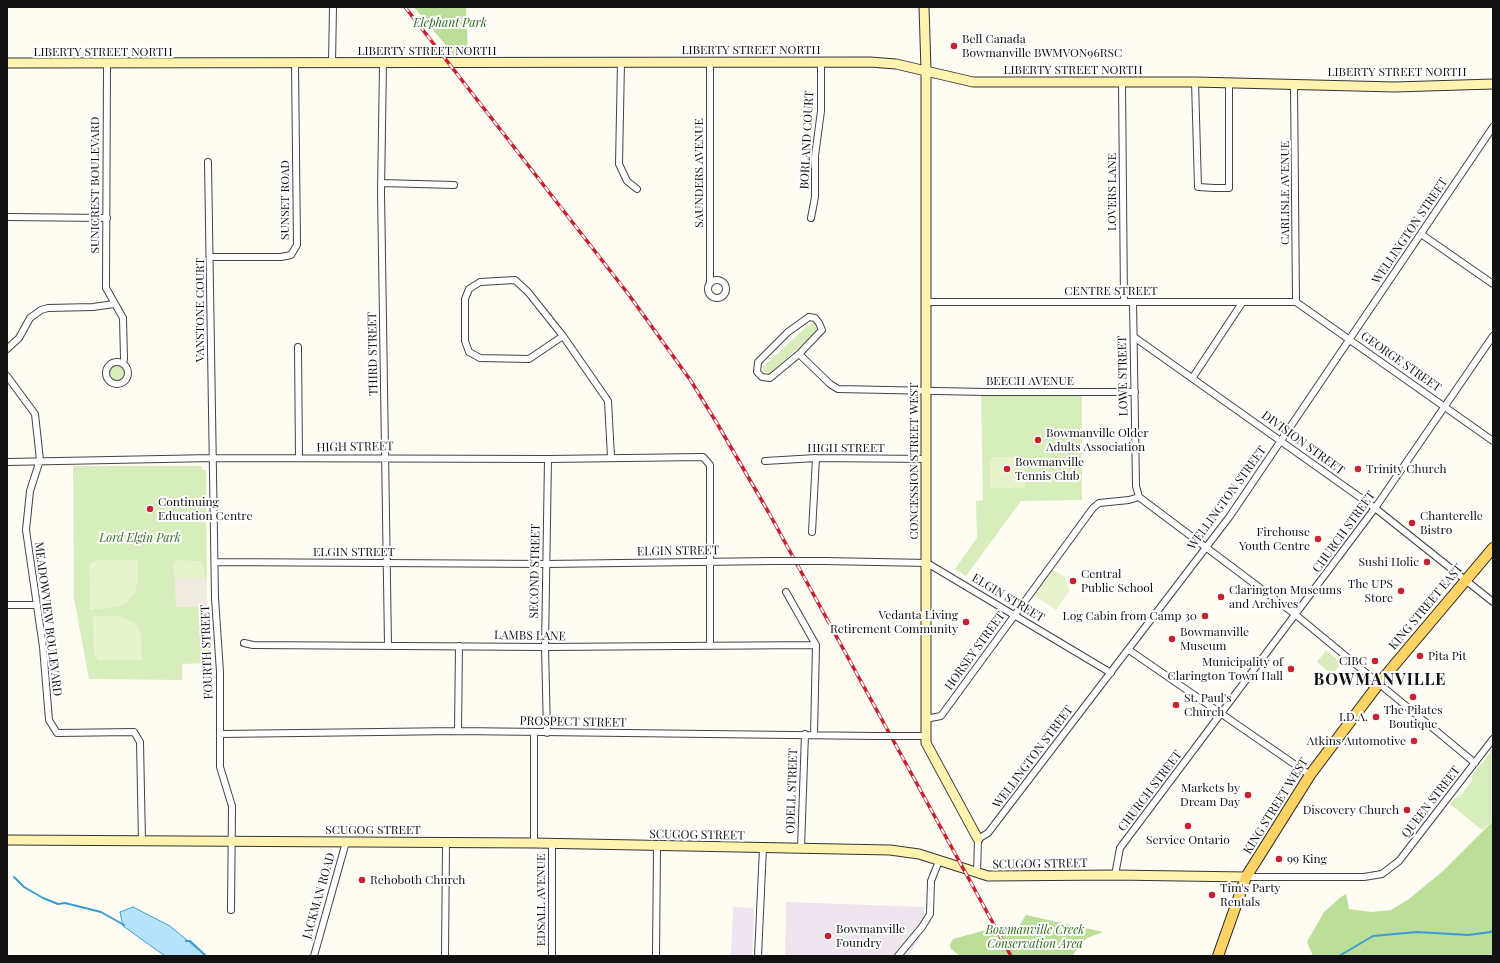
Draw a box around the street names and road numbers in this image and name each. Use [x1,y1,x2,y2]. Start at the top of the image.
street label: LIBERTY STREET NORTH [681,43,821,57]
street label: LIBERTY STREET NORTH [357,44,497,58]
street label: LIBERTY STREET NORTH [33,45,173,59]
street label: LIBERTY STREET NORTH [1003,63,1143,77]
street label: LIBERTY STREET NORTH [1327,65,1467,79]
street label: BORLAND COURT [797,90,817,190]
street label: SUNICREST BOULEVARD [88,117,102,253]
street label: SAUNDERS AVENUE [692,118,706,228]
street label: CARLISLE AVENUE [1278,141,1292,245]
street label: LOVERS LANE [1105,153,1119,231]
street label: SUNSET ROAD [278,160,292,240]
street label: WELLINGTON STREET [1369,175,1451,287]
street label: VANSTONE COURT [193,258,207,362]
street label: CENTRE STREET [1064,284,1158,298]
street label: THIRD STREET [365,312,381,396]
street label: GEORGE STREET [1358,329,1444,395]
street label: LOWE STREET [1115,336,1131,416]
street label: BEECH AVENUE [986,374,1074,388]
street label: CONCESSION STREET WEST [907,382,921,540]
street label: DIVISION STREET [1259,408,1347,478]
street label: HIGH STREET [316,439,394,455]
street label: HIGH STREET [807,441,885,455]
street label: WELLINGTON STREET [1185,443,1269,553]
street label: CHURCH STREET [1310,488,1378,576]
street label: SECOND STREET [527,524,543,618]
street label: MEADOWVIEW BOULEVARD [31,541,65,697]
street label: ELGIN STREET [637,543,719,559]
street label: ELGIN STREET [313,545,395,559]
street label: KING STREET EAST [1386,561,1466,653]
street label: ELGIN STREET [969,571,1047,625]
street label: FOURTH STREET [198,604,216,700]
street label: HORSEY STREET [942,609,1008,693]
street label: LAMBS LANE [494,628,566,644]
street label: WELLINGTON STREET [990,703,1076,811]
street label: PROSPECT STREET [519,714,627,730]
street label: ODELL STREET [783,748,801,834]
street label: CHURCH STREET [1115,748,1185,834]
street label: KING STREET WEST [1241,755,1311,857]
street label: QUEEN STREET [1399,763,1463,841]
street label: SCUGOG STREET [325,823,421,837]
street label: SCUGOG STREET [649,827,745,843]
street label: JACKMAN ROAD [300,851,338,941]
street label: EDSALL AVENUE [534,854,548,946]
street label: SCUGOG STREET [992,856,1088,872]

